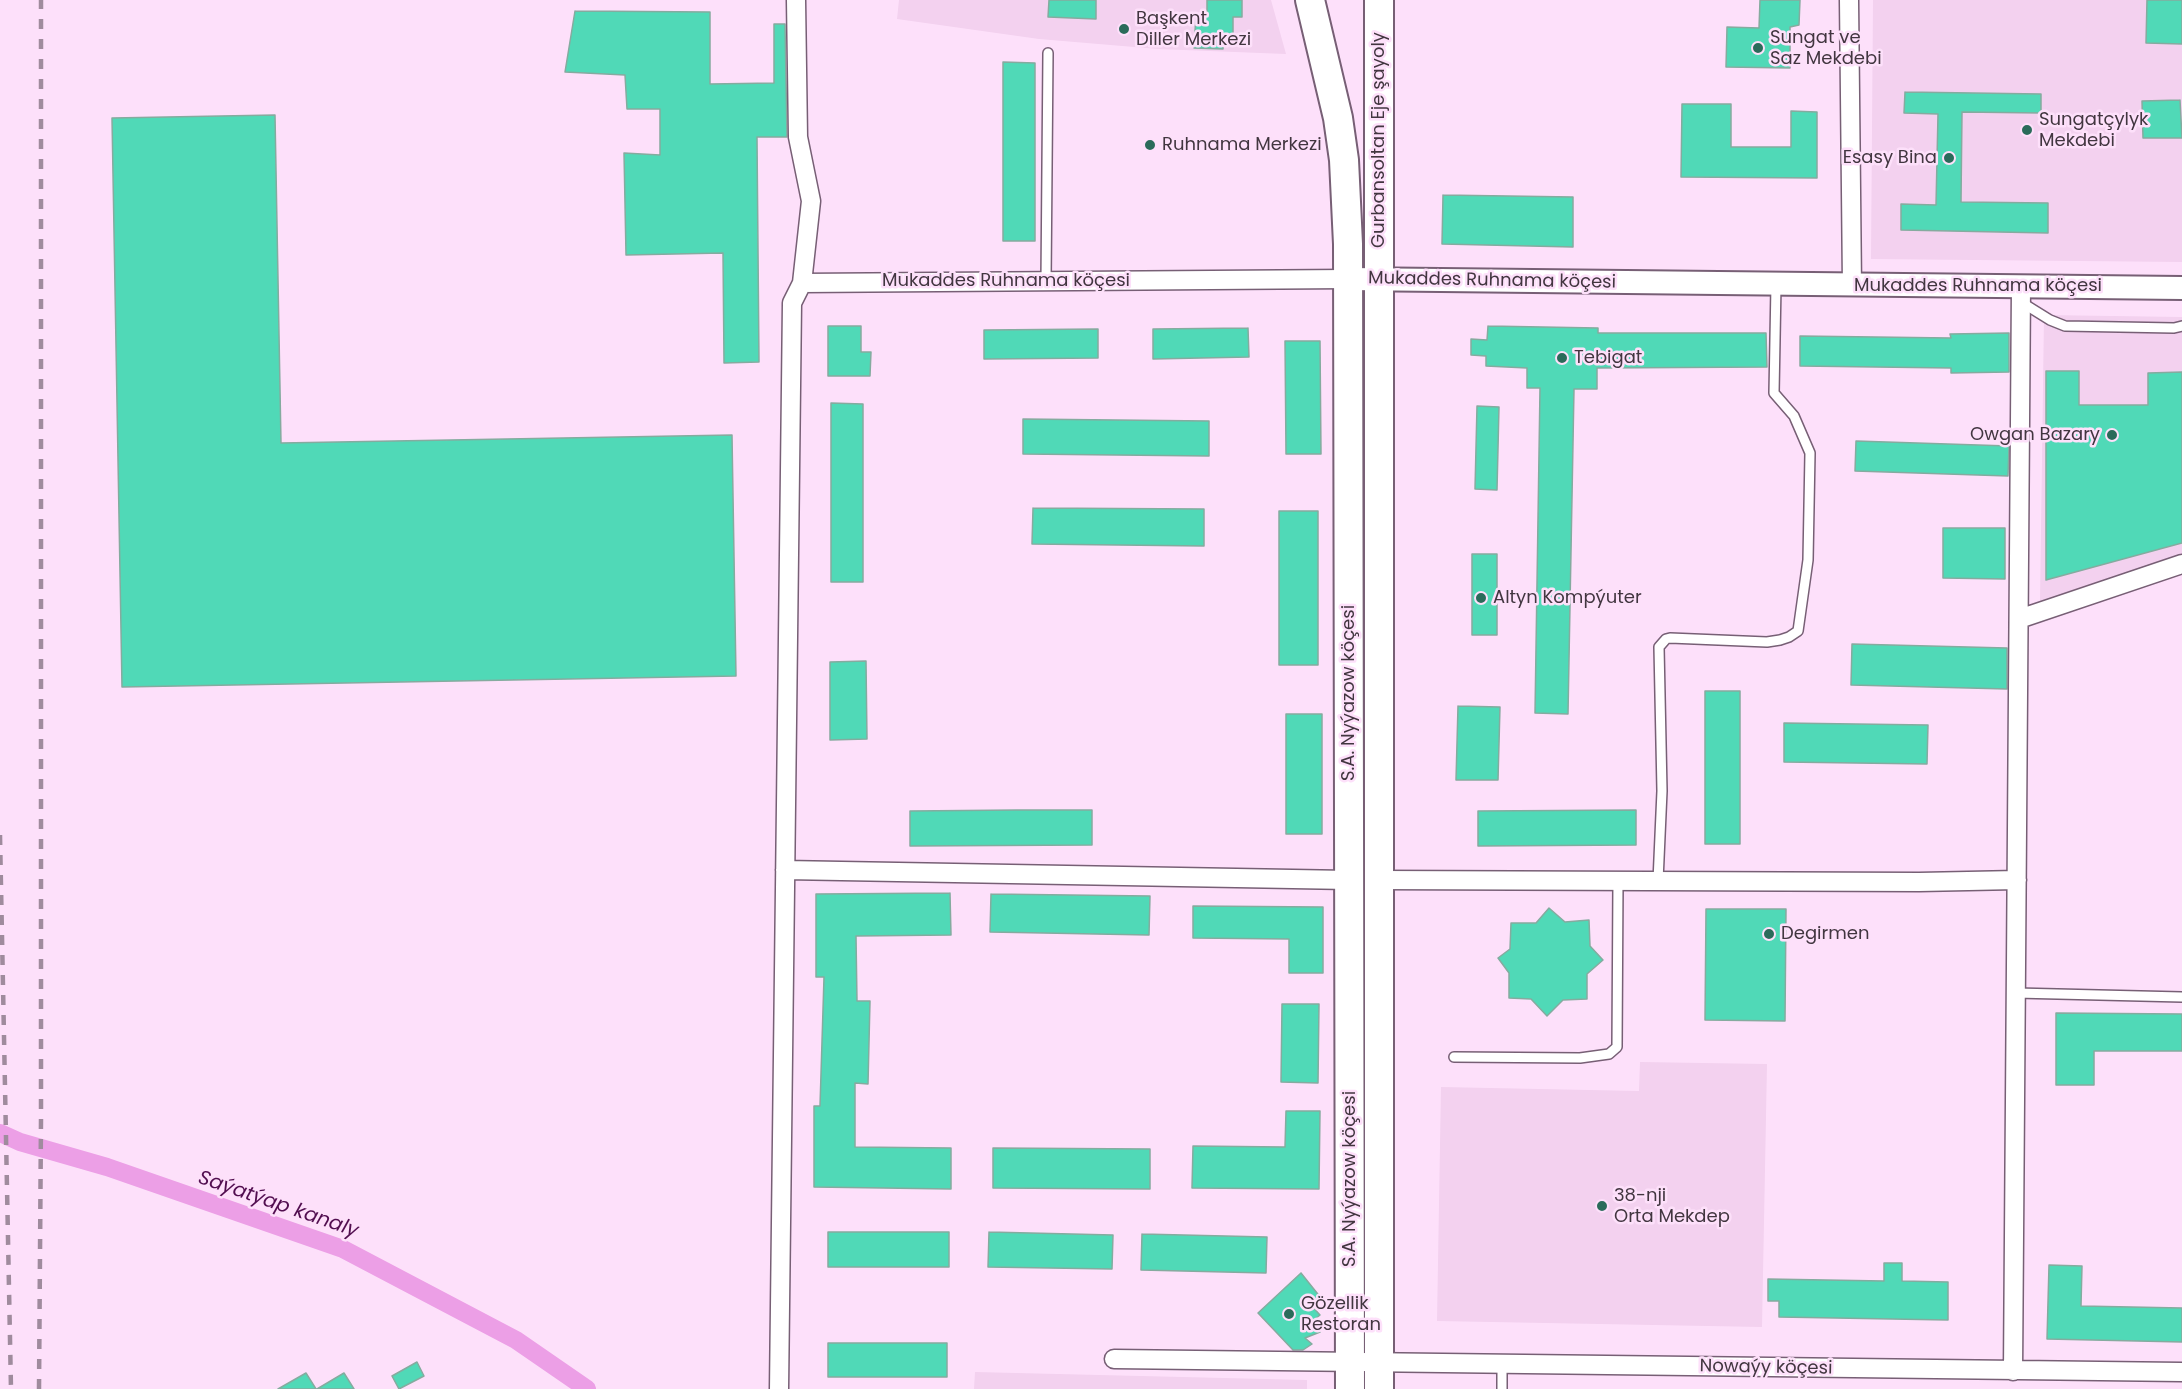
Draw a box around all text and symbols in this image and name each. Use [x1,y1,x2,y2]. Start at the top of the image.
place label: Başkent Diller Merkezi [1136,8,1251,50]
marker: Başkent Diller Merkezi [1117,22,1131,36]
place label: Sungat ve Saz Mekdebi [1770,27,1882,70]
street label: Gurbansoltan Eje şayoly [1368,32,1390,248]
marker: Sungat ve Saz Mekdebi [1751,41,1765,55]
place label: Sungatçylyk Mekdebi [2039,109,2148,152]
marker: Sungatçylyk Mekdebi [2020,123,2034,137]
place label: Ruhnama Merkezi [1162,134,1322,156]
marker: Ruhnama Merkezi [1143,138,1157,152]
place label: Esasy Bina [1843,147,1937,169]
marker: Esasy Bina [1942,151,1956,165]
street label: Mukaddes Ruhnama köçesi [1368,268,1616,294]
street label: Mukaddes Ruhnama köçesi [882,270,1130,292]
street label: Mukaddes Ruhnama köçesi [1854,275,2102,297]
place label: Tebigat [1574,347,1642,369]
marker: Tebigat [1555,351,1569,365]
place label: Owgan Bazary [1970,424,2100,446]
marker: Owgan Bazary [2105,428,2119,442]
place label: Altyn Kompýuter [1493,587,1642,609]
marker: Altyn Kompýuter [1474,591,1488,605]
street label: S.A. Nyýazow köçesi [1338,605,1360,781]
place label: Degirmen [1781,923,1869,945]
marker: Degirmen [1762,927,1776,941]
street label: S.A. Nyýazow köçesi [1339,1091,1361,1267]
water label: Saýatýap kanaly [195,1166,361,1244]
place label: 38-nji Orta Mekdep [1614,1185,1730,1228]
marker: 38-nji Orta Mekdep [1595,1199,1609,1213]
place label: Gözellik Restoran [1301,1293,1381,1336]
marker: Gözellik Restoran [1282,1307,1296,1321]
street label: Nowaýy köçesi [1699,1356,1833,1380]

